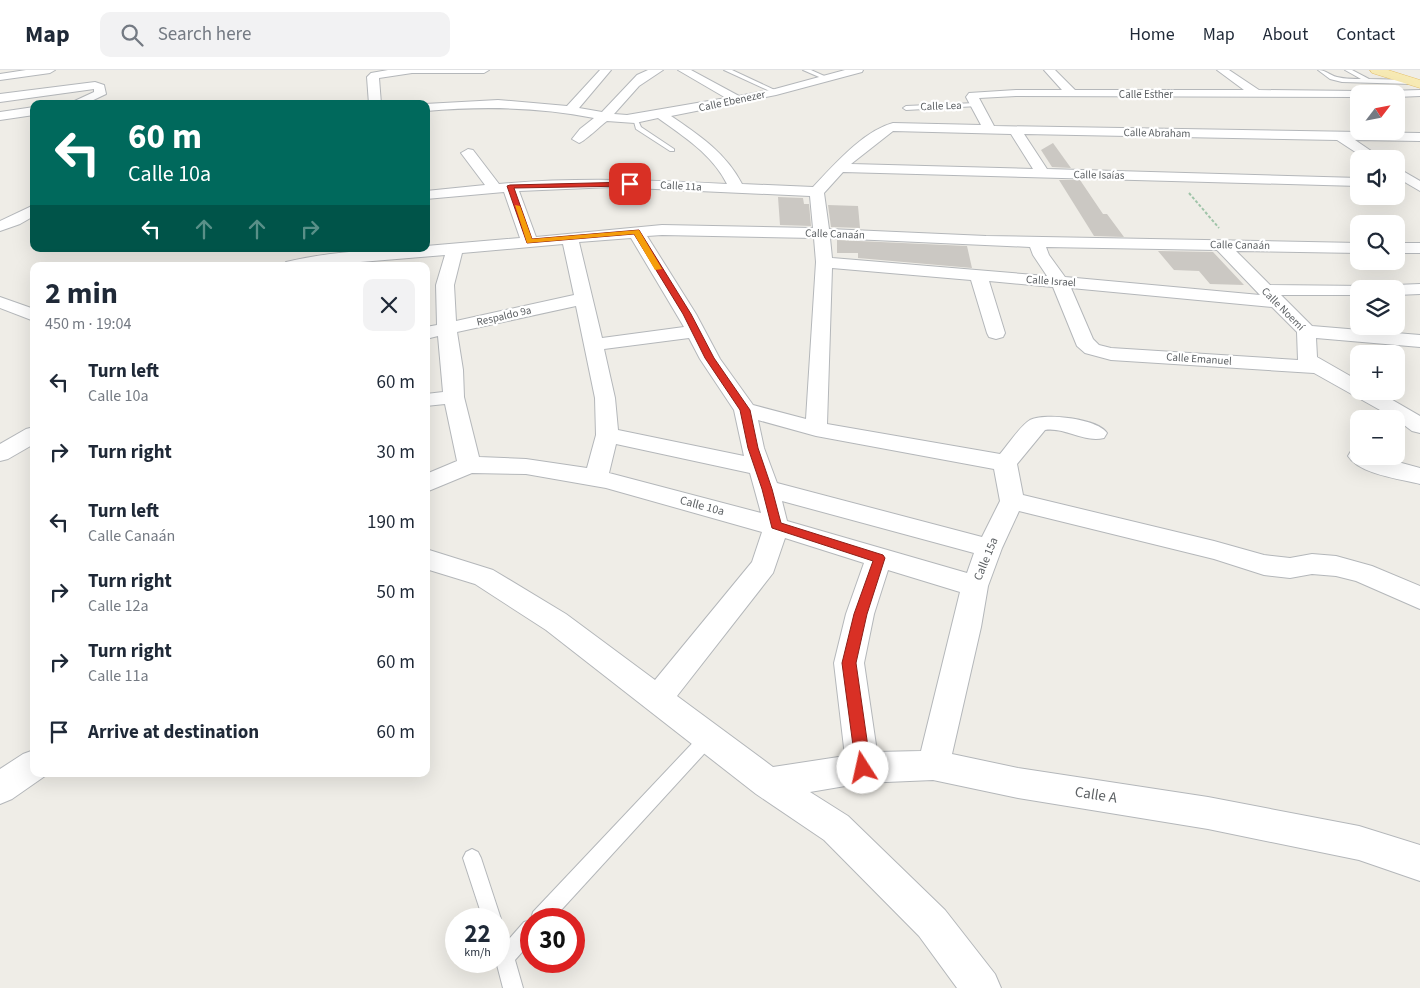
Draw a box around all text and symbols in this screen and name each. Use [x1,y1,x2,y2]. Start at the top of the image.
search box [100,12,450,57]
text: Map [25,17,70,52]
icon: search [118,21,146,49]
text: Search here [158,21,251,48]
text: Home [1129,22,1175,47]
text: Map [1203,22,1235,47]
text: About [1263,22,1308,47]
text: Contact [1336,22,1395,47]
north arrow [1350,85,1405,140]
map controls [1350,85,1405,465]
street label: Calle Ebenezer [697,87,767,115]
street label: Calle Esther [1119,87,1173,102]
street label: Calle Lea [920,98,962,114]
text: 60 m [128,112,202,162]
icon: left [45,120,110,185]
street label: Calle Abraham [1123,125,1191,141]
button: sound [1350,150,1405,205]
text: Calle 10a [128,158,211,190]
pin [609,163,651,205]
street label: Calle Isaías [1073,167,1125,183]
icon: arrive [616,170,644,198]
street label: Calle 11a [660,177,702,195]
icon: left [137,215,165,243]
icon: ahead [190,215,218,243]
icon: ahead [243,215,271,243]
icon: right [296,215,324,243]
button: search [1350,215,1405,270]
street label: Calle Canaán [805,225,865,243]
street label: Calle Canaán [1210,237,1270,253]
text: 2 min [45,272,118,315]
street label: Calle Israel [1026,272,1077,290]
button: close [363,279,415,331]
button: layers [1350,280,1405,335]
street label: Calle Noemí [1258,284,1308,334]
street label: Respaldo 9a [475,302,533,330]
text: 450 m · 19:04 [45,313,132,335]
button: + [1350,345,1405,400]
street label: Calle Emanuel [1166,349,1233,369]
text: Turn left [88,358,159,385]
icon: left [45,368,73,396]
text: 60 m [377,369,415,396]
text: Calle 10a [88,385,148,407]
button: − [1350,410,1405,465]
icon: right [45,438,73,466]
text: Turn right [88,439,172,466]
text: 30 m [377,439,415,466]
street label: Calle 10a [678,492,726,520]
text: Turn left [88,498,159,525]
icon: left [45,508,73,536]
text: 190 m [367,509,415,536]
text: Calle Canaán [88,525,175,547]
street label: Calle 15a [970,535,1002,583]
text: Turn right [88,568,172,595]
icon: right [45,578,73,606]
text: 50 m [377,579,415,606]
text: Calle 12a [88,595,148,617]
text: Turn right [88,638,172,665]
icon: right [45,648,73,676]
text: 60 m [377,649,415,676]
text: Calle 11a [88,665,148,687]
icon: arrive [45,718,73,746]
text: Arrive at destination [88,719,259,746]
text: 60 m [377,719,415,746]
position arrow [836,741,888,793]
street label: Calle A [1073,781,1119,809]
speed limit sign: 30 [520,908,585,973]
text: 22 [464,916,491,952]
text: km/h [464,944,491,961]

